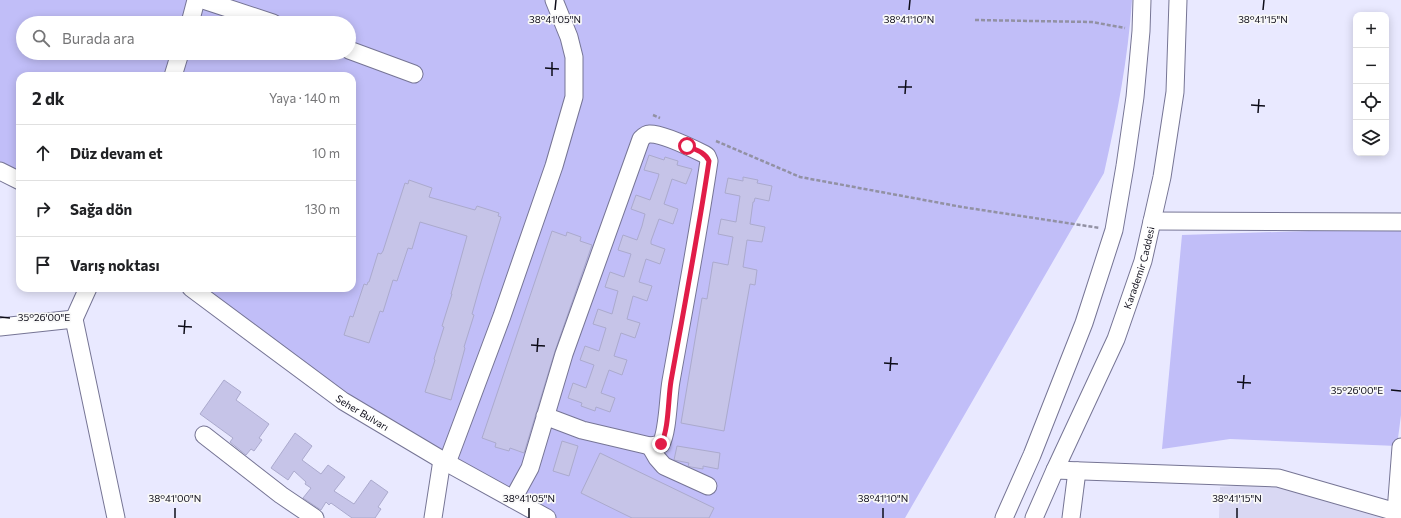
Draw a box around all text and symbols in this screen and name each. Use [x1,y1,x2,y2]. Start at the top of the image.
map controls [1353,12,1389,156]
button: + [1353,12,1389,48]
text: 38°41'05"N [529,13,581,25]
text: 38°41'10"N [884,13,934,25]
text: 38°41'15"N [1238,13,1288,25]
search box [16,16,356,60]
icon: search [30,27,52,49]
text: Burada ara [62,29,135,47]
button: − [1353,48,1389,84]
button: locate [1353,84,1389,120]
text: 2 dk [32,88,65,109]
text: Yaya · 140 m [269,90,340,106]
button: layers [1353,120,1389,156]
route start [678,137,696,155]
icon: ahead [32,142,54,164]
text: Düz devam et [70,144,163,162]
text: 10 m [312,145,340,161]
icon: right [32,198,54,220]
text: Sağa dön [70,200,132,218]
text: 130 m [305,201,340,217]
street label: Karademir Caddesi [1121,225,1157,310]
icon: arrive [32,254,54,276]
text: Varış noktası [70,256,160,274]
text: 35°26'00"E [18,311,70,323]
text: 35°26'00"E [1331,384,1383,396]
street label: Seher Bulvarı [334,392,391,433]
route end [652,435,670,453]
text: 38°41'00"N [149,492,201,504]
text: 38°41'05"N [503,492,555,504]
text: 38°41'10"N [858,492,908,504]
text: 38°41'15"N [1212,492,1262,504]

